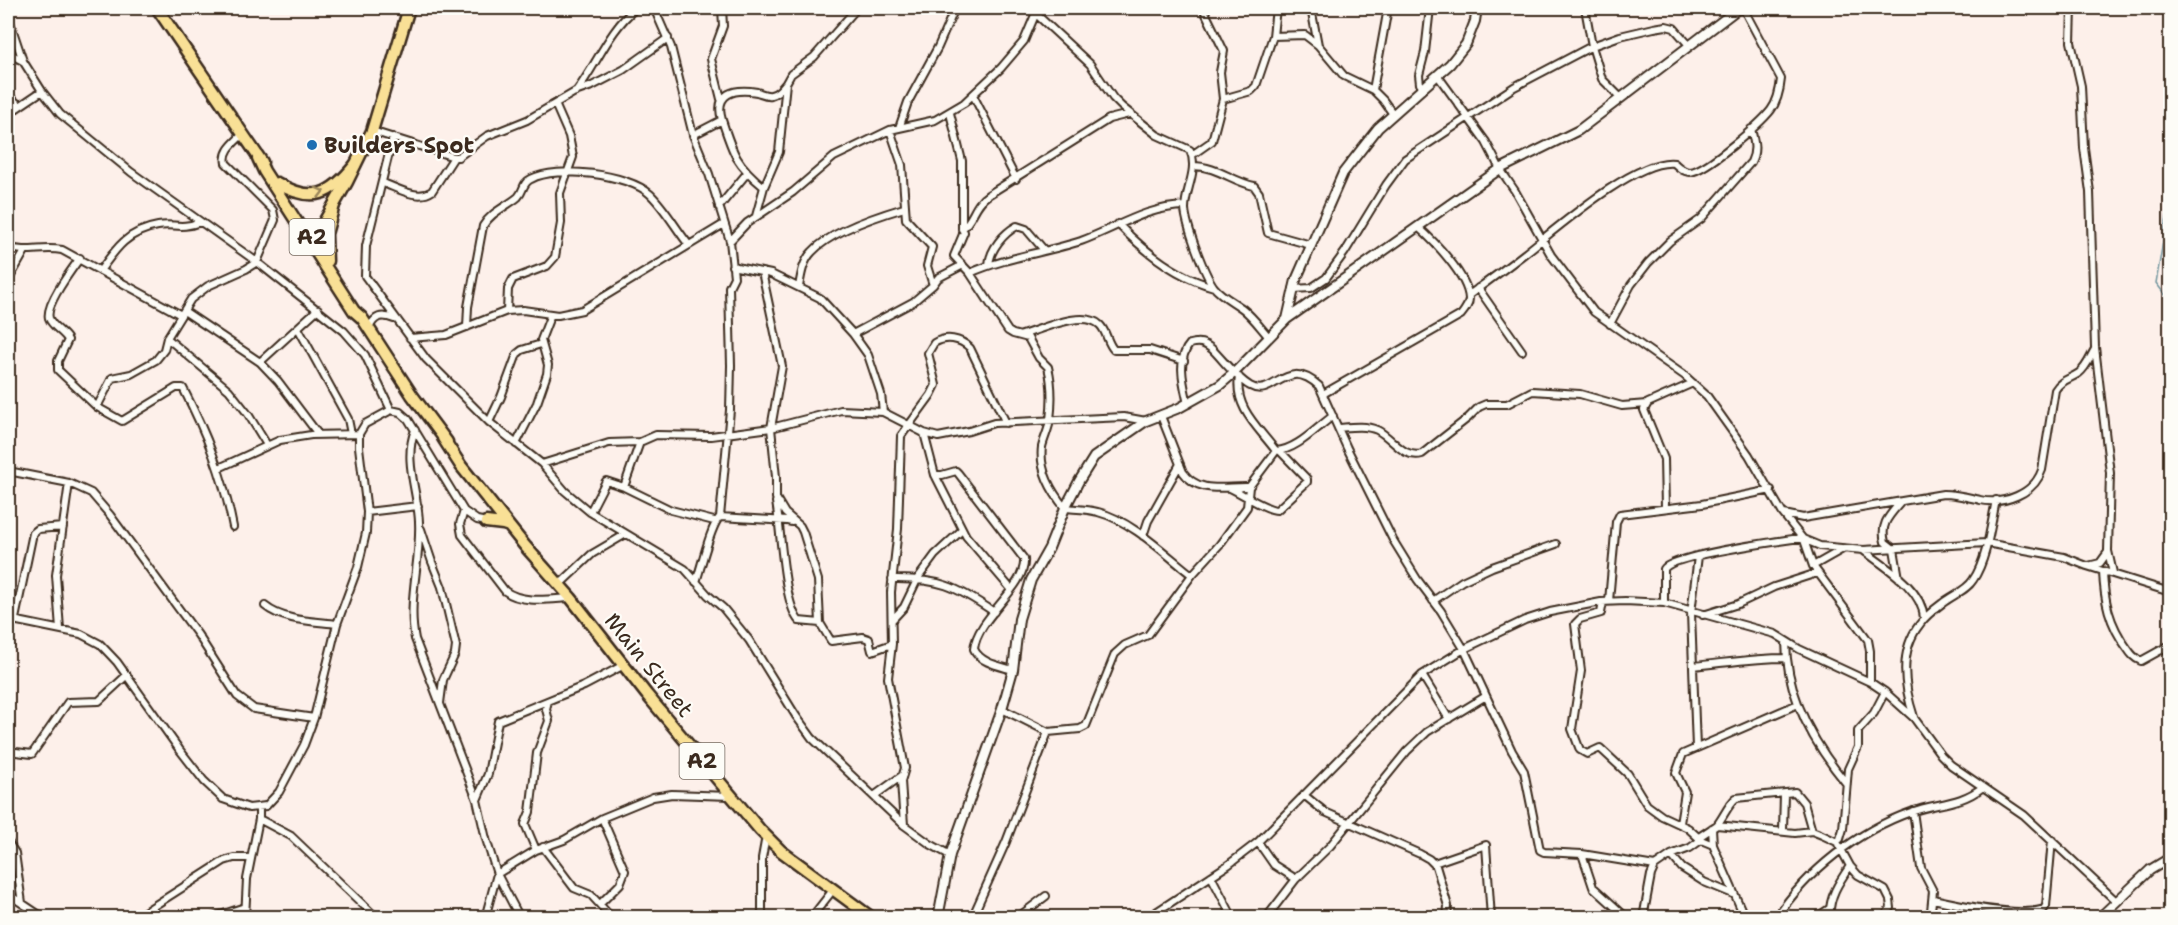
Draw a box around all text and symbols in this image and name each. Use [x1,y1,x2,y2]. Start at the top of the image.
place label: Builders Spot [324,131,474,160]
marker: Builders Spot [305,138,319,152]
one-way arrow [315,187,325,200]
road number: A2 [290,219,334,255]
street label: Main Street [598,607,700,723]
road number: A2 [680,743,724,779]

